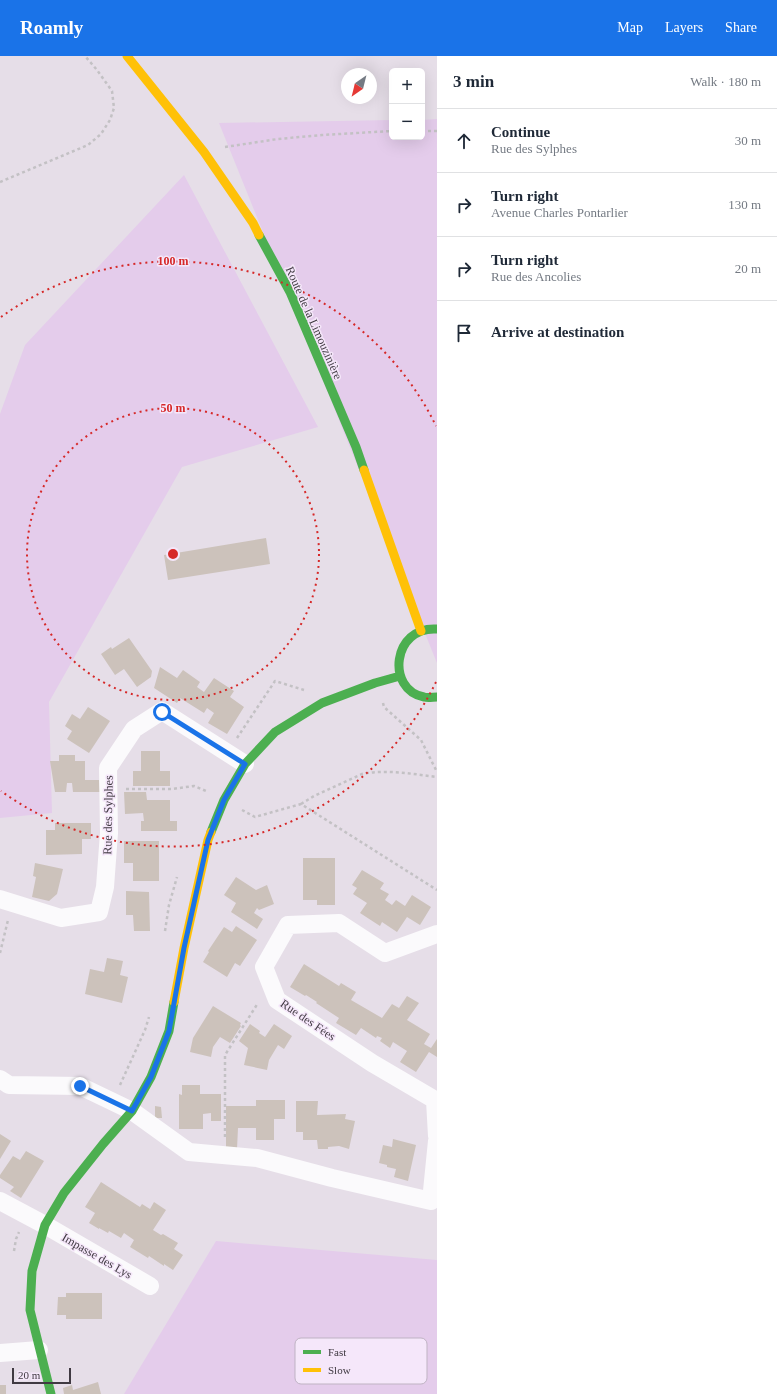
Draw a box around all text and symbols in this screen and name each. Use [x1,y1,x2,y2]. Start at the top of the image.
text: Roamly [20,17,83,38]
text: Map [617,20,643,35]
text: Layers [665,20,703,35]
text: Share [725,20,757,35]
north arrow [341,68,377,104]
map controls [389,68,425,140]
button: + [389,68,425,104]
text: 3 min [453,72,494,91]
text: Walk · 180 m [690,74,761,89]
button: − [389,104,425,140]
text: Continue [491,124,550,140]
icon: ahead [453,130,475,152]
text: 30 m [735,133,761,148]
text: Rue des Sylphes [491,141,577,156]
text: Turn right [491,188,558,204]
icon: right [453,194,475,216]
text: 130 m [728,197,761,212]
text: Avenue Charles Pontarlier [491,205,628,220]
text: Turn right [491,252,558,268]
text: 100 m [158,254,189,268]
icon: right [453,258,475,280]
text: 20 m [735,261,761,276]
street label: Route de la Limouzinière [283,264,345,382]
text: Rue des Ancolies [491,269,581,284]
icon: arrive [453,322,475,344]
text: Arrive at destination [491,324,624,340]
text: 50 m [161,401,186,415]
centre of rings [166,547,180,561]
route start [153,703,171,721]
street label: Rue des Sylphes [100,775,116,855]
street label: Rue des Fées [278,996,338,1044]
route end [71,1077,89,1095]
street label: Impasse des Lys [59,1230,135,1282]
legend [295,1338,427,1384]
text: Fast [328,1346,346,1358]
text: Slow [328,1364,351,1376]
scale bar [12,1366,71,1385]
text: 20 m [18,1369,40,1381]

